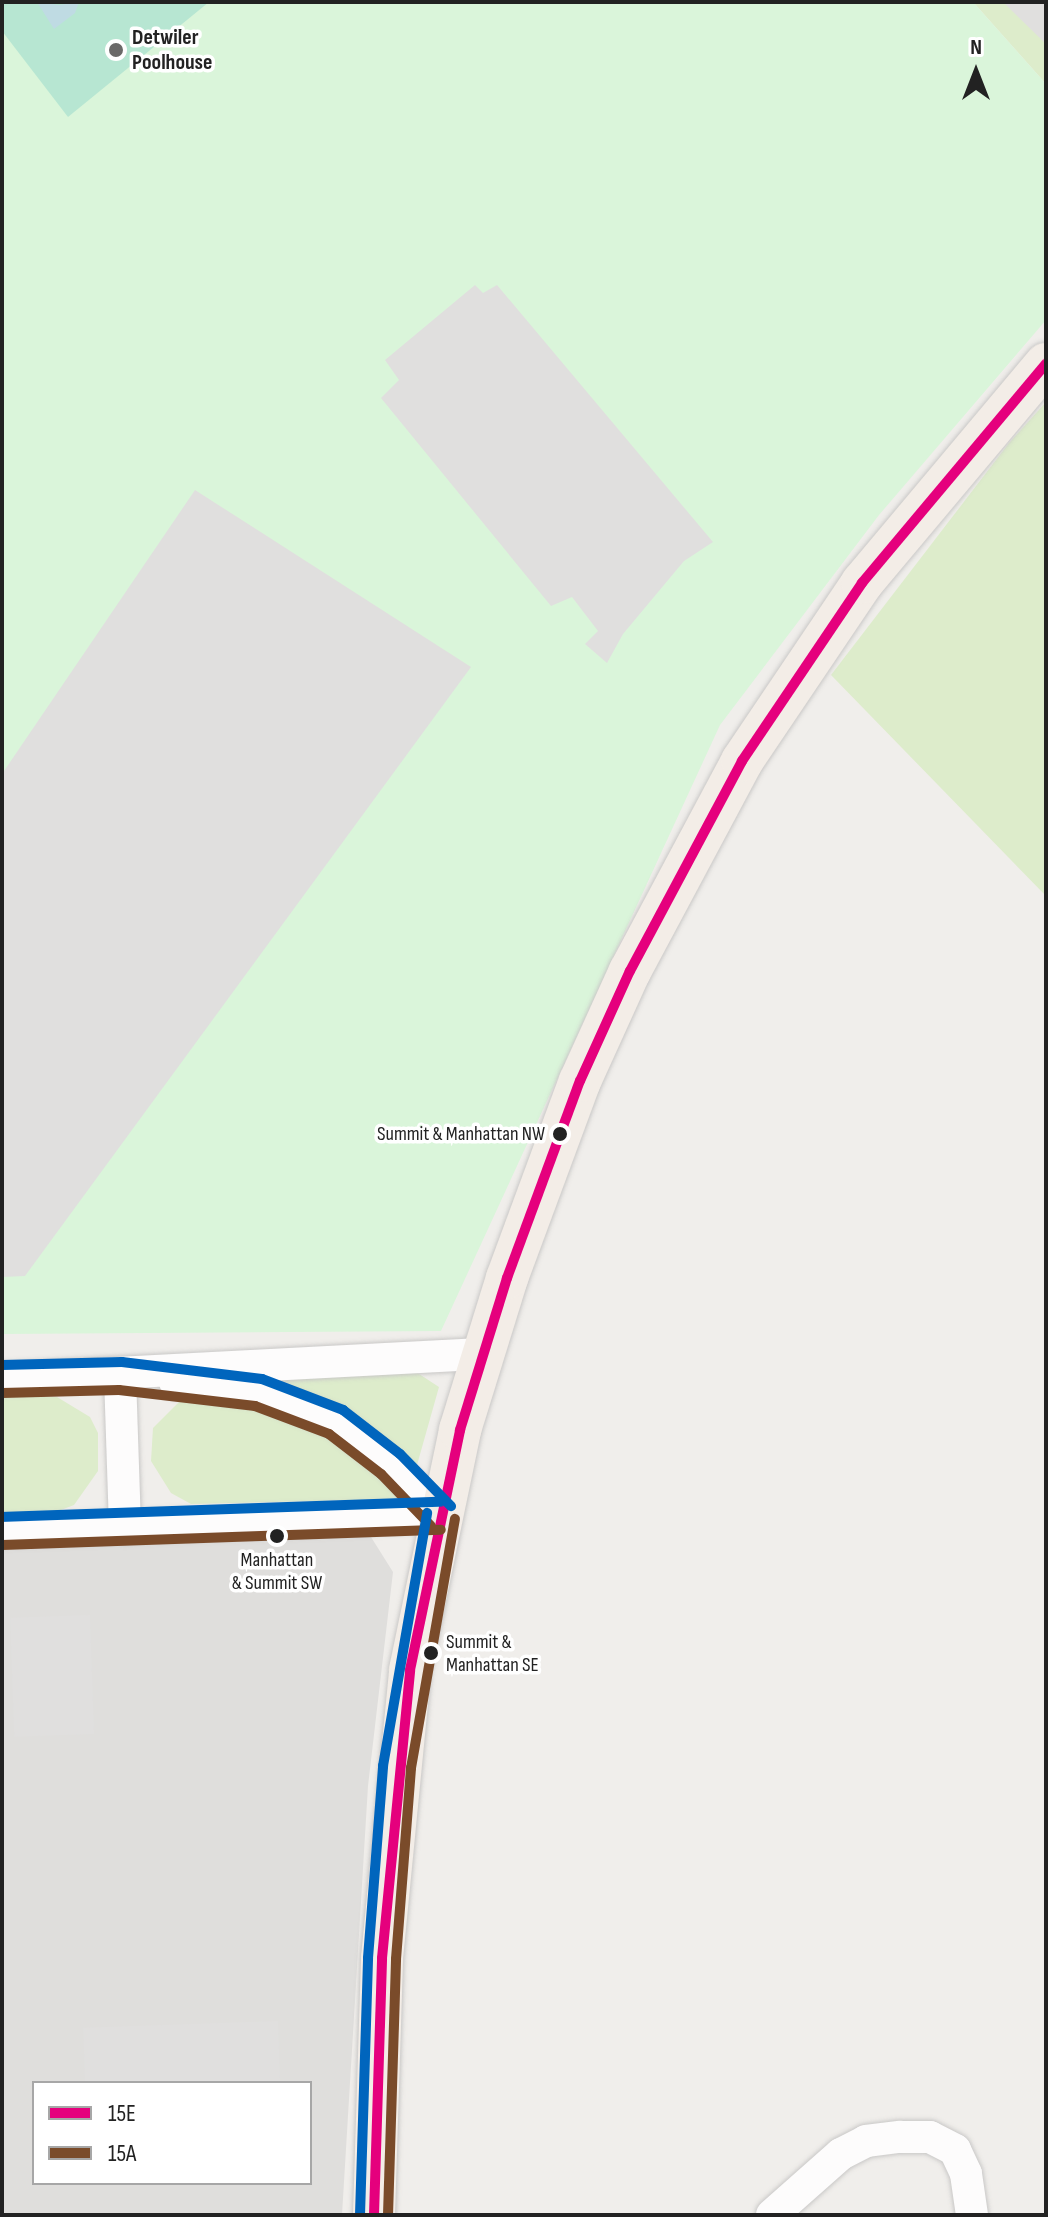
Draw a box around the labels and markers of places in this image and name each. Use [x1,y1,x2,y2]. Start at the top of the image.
place label: Detwiler Poolhouse [132,24,212,76]
marker: Detwiler Poolhouse [107,41,125,59]
place label: Summit & Manhattan NW [377,1122,545,1146]
marker: Summit & Manhattan NW [552,1126,568,1142]
marker: Manhattan & Summit SW [269,1528,285,1544]
place label: Manhattan & Summit SW [232,1548,322,1595]
place label: Summit & Manhattan SE [446,1630,539,1677]
marker: Summit & Manhattan SE [423,1645,439,1661]

